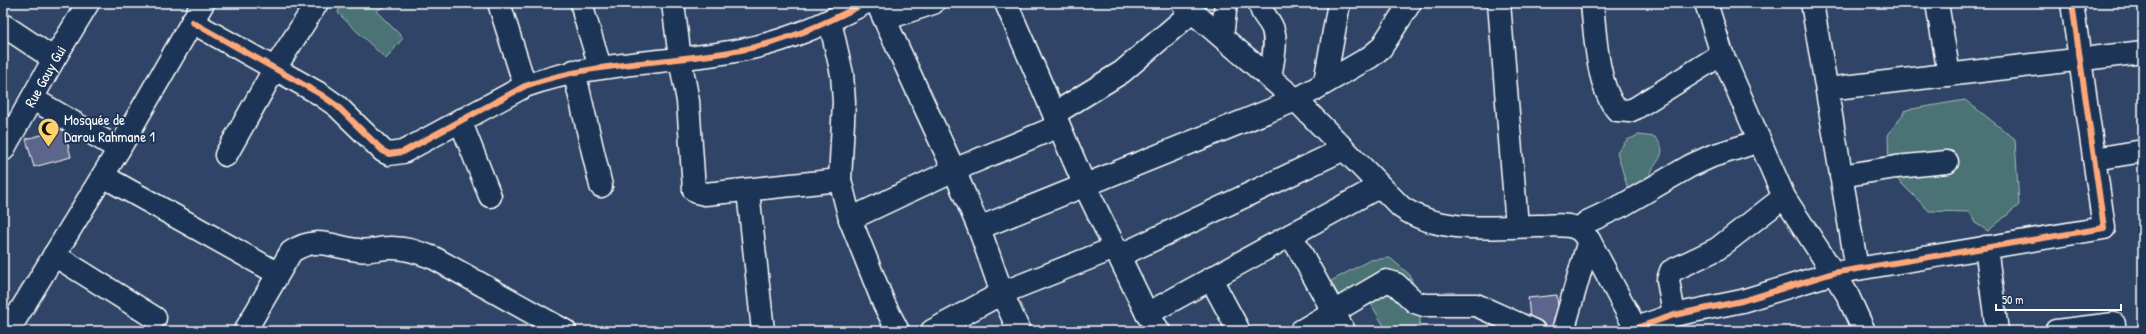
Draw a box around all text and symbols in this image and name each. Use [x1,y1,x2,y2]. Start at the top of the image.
street label: Rue Gouy Gui [19,41,71,111]
place label: Mosquée de Darou Rahmane 1 [64,109,155,147]
mosque icon: Mosquée de Darou Rahmane 1 [36,115,62,148]
scale bar [1996,286,2121,312]
text: 50 m [2002,291,2023,308]

